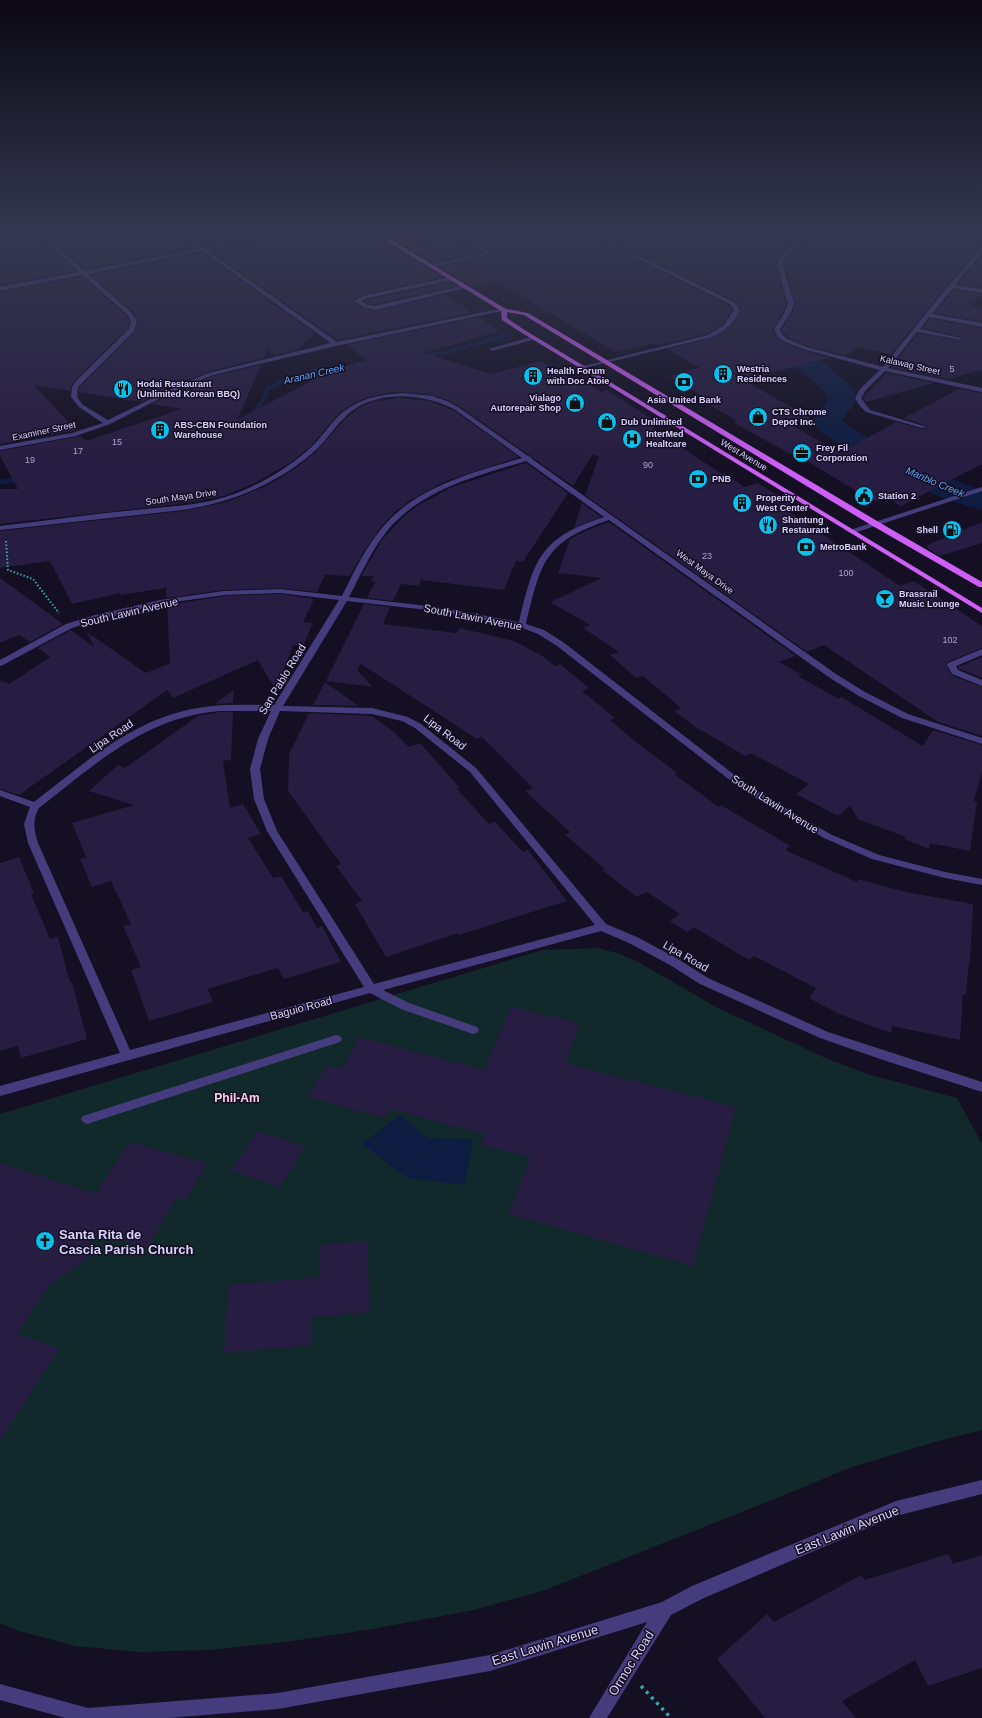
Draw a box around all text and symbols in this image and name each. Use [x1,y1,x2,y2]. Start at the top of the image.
street label: Kalawag Street [879,353,941,377]
water label: Aranan Creek [282,361,346,387]
building icon: Westria Residences [712,363,734,385]
place label: Westria Residences [737,364,787,384]
house number: 5 [949,364,955,374]
building icon: Health Forum with Doc Atoie [522,365,544,387]
place label: Health Forum with Doc Atoie [546,366,609,386]
bank icon: Asia United Bank [673,371,695,393]
restaurant icon: Hodai Restaurant (Unlimited Korean BBQ) [112,378,134,400]
place label: Hodai Restaurant (Unlimited Korean BBQ) [137,379,240,399]
shop icon: Vialago Autorepair Shop [564,392,586,414]
place label: Vialago Autorepair Shop [490,393,561,413]
place label: Asia United Bank [647,395,722,405]
shop icon: CTS Chrome Depot Inc. [747,406,769,428]
place label: CTS Chrome Depot Inc. [772,407,827,427]
shop icon: Dub Unlimited [596,411,618,433]
place label: Dub Unlimited [621,417,682,427]
street label: Examiner Street [11,419,77,443]
building icon: ABS-CBN Foundation Warehouse [149,419,171,441]
place label: ABS-CBN Foundation Warehouse [174,420,267,440]
hospital icon: InterMed Healtcare [621,428,643,450]
place label: InterMed Healtcare [646,429,687,449]
house number: 15 [112,437,122,447]
street label: West Avenue [719,437,769,473]
office icon: Frey Fil Corporation [791,442,813,464]
place label: Frey Fil Corporation [816,443,868,463]
house number: 17 [73,446,83,456]
house number: 19 [25,455,35,465]
house number: 90 [643,460,653,470]
water label: Mariblo Creek [904,465,967,500]
bank icon: PNB [687,468,709,490]
place label: PNB [712,474,732,484]
public building icon: Station 2 [853,485,875,507]
street label: South Maya Drive [145,487,217,507]
place label: Station 2 [878,491,916,501]
building icon: Properity West Center [731,492,753,514]
place label: Properity West Center [756,493,809,513]
restaurant icon: Shantung Restaurant [757,514,779,536]
place label: Shantung Restaurant [782,515,829,535]
fuel station icon: Shell [941,519,963,541]
place label: Shell [916,525,938,535]
bank icon: MetroBank [795,536,817,558]
place label: MetroBank [820,542,868,552]
street label: West Maya Drive [674,548,736,596]
house number: 23 [702,551,712,561]
house number: 100 [838,568,854,578]
bar icon: Brassrail Music Lounge [874,588,896,610]
place label: Brassrail Music Lounge [899,589,960,609]
street label: South Lawin Avenue [79,595,179,629]
street label: South Lawin Avenue [423,602,523,632]
house number: 102 [942,635,958,645]
street label: San Pablo Road [256,642,308,716]
street label: Lipa Road [422,712,468,752]
street label: Lipa Road [87,717,135,755]
street label: South Lawin Avenue [729,772,821,836]
street label: Lipa Road [661,938,711,974]
street label: Baguio Road [269,994,333,1022]
district label: Phil-Am [214,1091,260,1105]
place label: Santa Rita de Cascia Parish Church [59,1227,193,1257]
church icon: Santa Rita de Cascia Parish Church [34,1230,56,1252]
street label: East Lawin Avenue [793,1502,901,1558]
street label: East Lawin Avenue [490,1622,600,1668]
street label: Ormoc Road [605,1628,657,1698]

